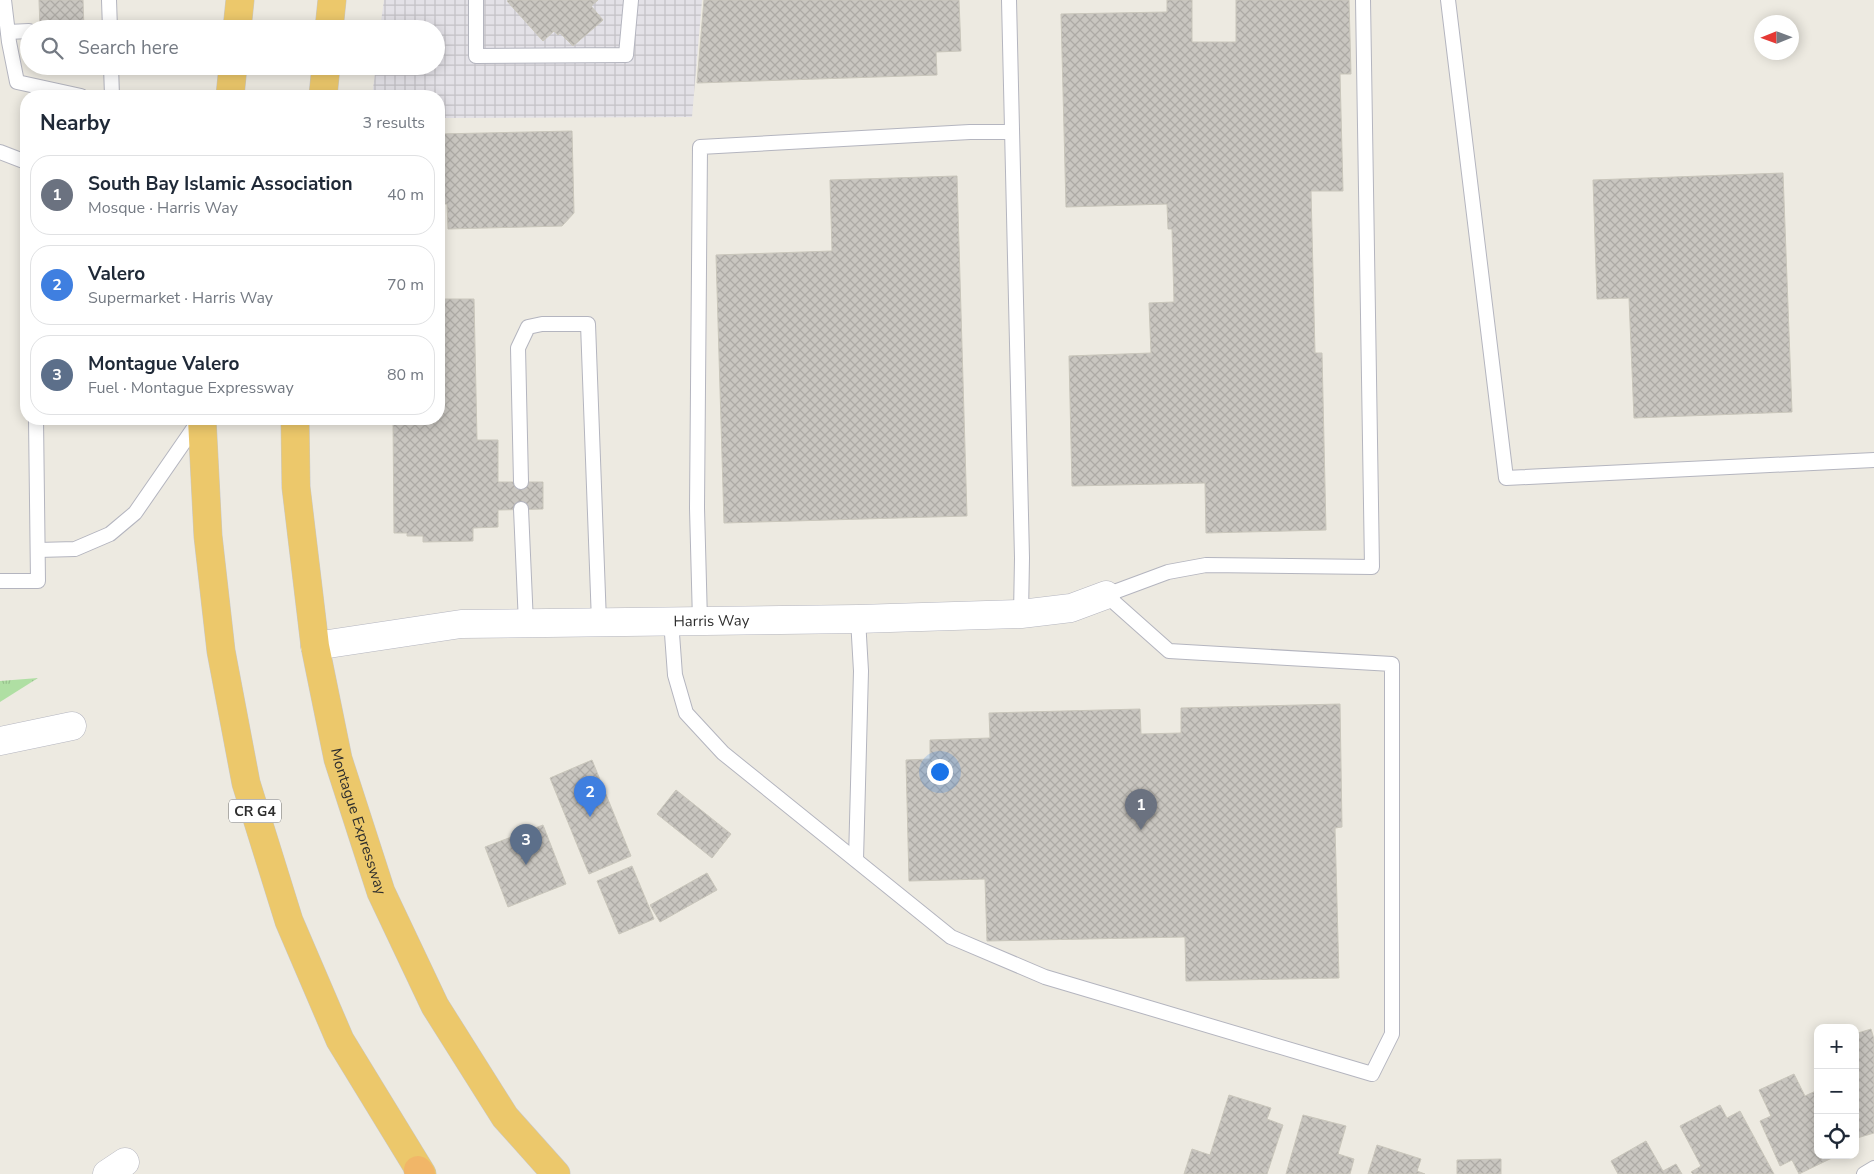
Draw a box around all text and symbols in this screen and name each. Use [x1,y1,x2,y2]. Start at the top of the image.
north arrow [1754,15,1799,60]
search box [20,20,445,75]
icon: search [38,34,66,62]
text: Search here [78,35,179,61]
text: Nearby [40,109,110,137]
text: 3 results [363,112,425,134]
text: South Bay Islamic Association [88,171,353,197]
text: 1 [52,184,62,206]
text: 40 m [387,184,424,206]
text: Mosque · Harris Way [88,197,238,219]
text: Valero [88,261,145,287]
text: 2 [52,274,62,296]
text: 70 m [387,274,424,296]
text: Supermarket · Harris Way [88,287,273,309]
text: Montague Valero [88,351,239,377]
text: 3 [52,364,62,386]
text: 80 m [387,364,424,386]
text: Fuel · Montague Expressway [88,377,294,399]
street label: Harris Way [673,610,750,631]
street label: Montague Expressway [326,746,391,898]
your location [927,759,953,785]
pin: 2 [574,776,606,817]
pin: 1 [1125,789,1157,830]
road number: CR G4 [229,799,281,822]
pin: 3 [510,824,542,865]
map controls [1814,1024,1859,1159]
button: + [1814,1024,1859,1069]
button: − [1814,1069,1859,1114]
button: locate [1814,1114,1859,1159]

